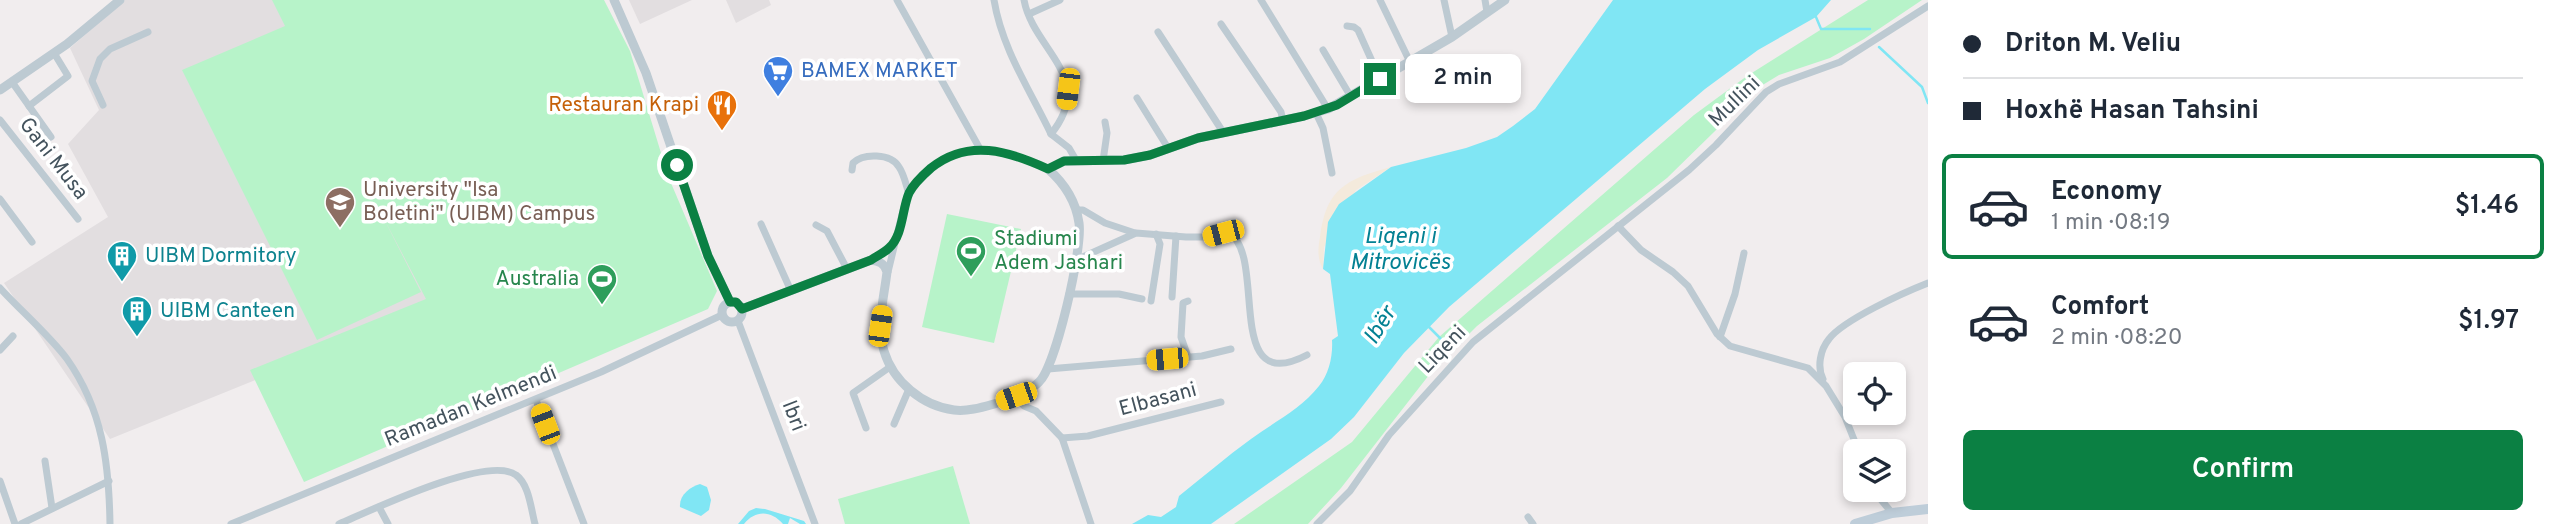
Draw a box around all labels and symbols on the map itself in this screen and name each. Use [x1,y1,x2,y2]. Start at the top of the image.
supermarket icon: BAMEX MARKET [761,54,795,98]
callout: 2 min [1404,55,1520,104]
place label: BAMEX MARKET [801,58,958,85]
route end [1364,63,1396,95]
car [1056,67,1081,111]
street label: Mullini [1703,71,1767,133]
restaurant icon: Restauran Krapi [705,88,739,132]
place label: Restauran Krapi [548,92,699,119]
street label: Gani Musa [12,112,94,206]
route start [661,149,693,181]
place label: University "Isa Boletini" (UIBM) Campus [363,177,595,228]
school or university icon: University "Isa Boletini" (UIBM) Campus [323,185,357,229]
car [1200,217,1247,249]
water label: Liqeni i Mitrovicës [1350,223,1451,278]
place label: Stadiumi Adem Jashari [994,226,1123,277]
sports icon: Stadiumi Adem Jashari [954,234,988,278]
building icon: UIBM Dormitory [105,239,139,283]
place label: UIBM Dormitory [145,243,297,270]
sports icon: Australia [585,262,619,306]
place label: Australia [496,266,579,293]
building icon: UIBM Canteen [120,294,154,338]
place label: UIBM Canteen [160,298,295,325]
water label: Ibër [1358,300,1405,350]
car [867,304,894,348]
street label: Liqeni [1413,320,1473,380]
car [1146,347,1189,371]
street label: Ramadan Kelmendi [381,360,561,454]
street label: Elbasani [1116,377,1200,423]
car [993,379,1040,413]
street label: Ibri [775,397,811,435]
car [528,401,563,447]

